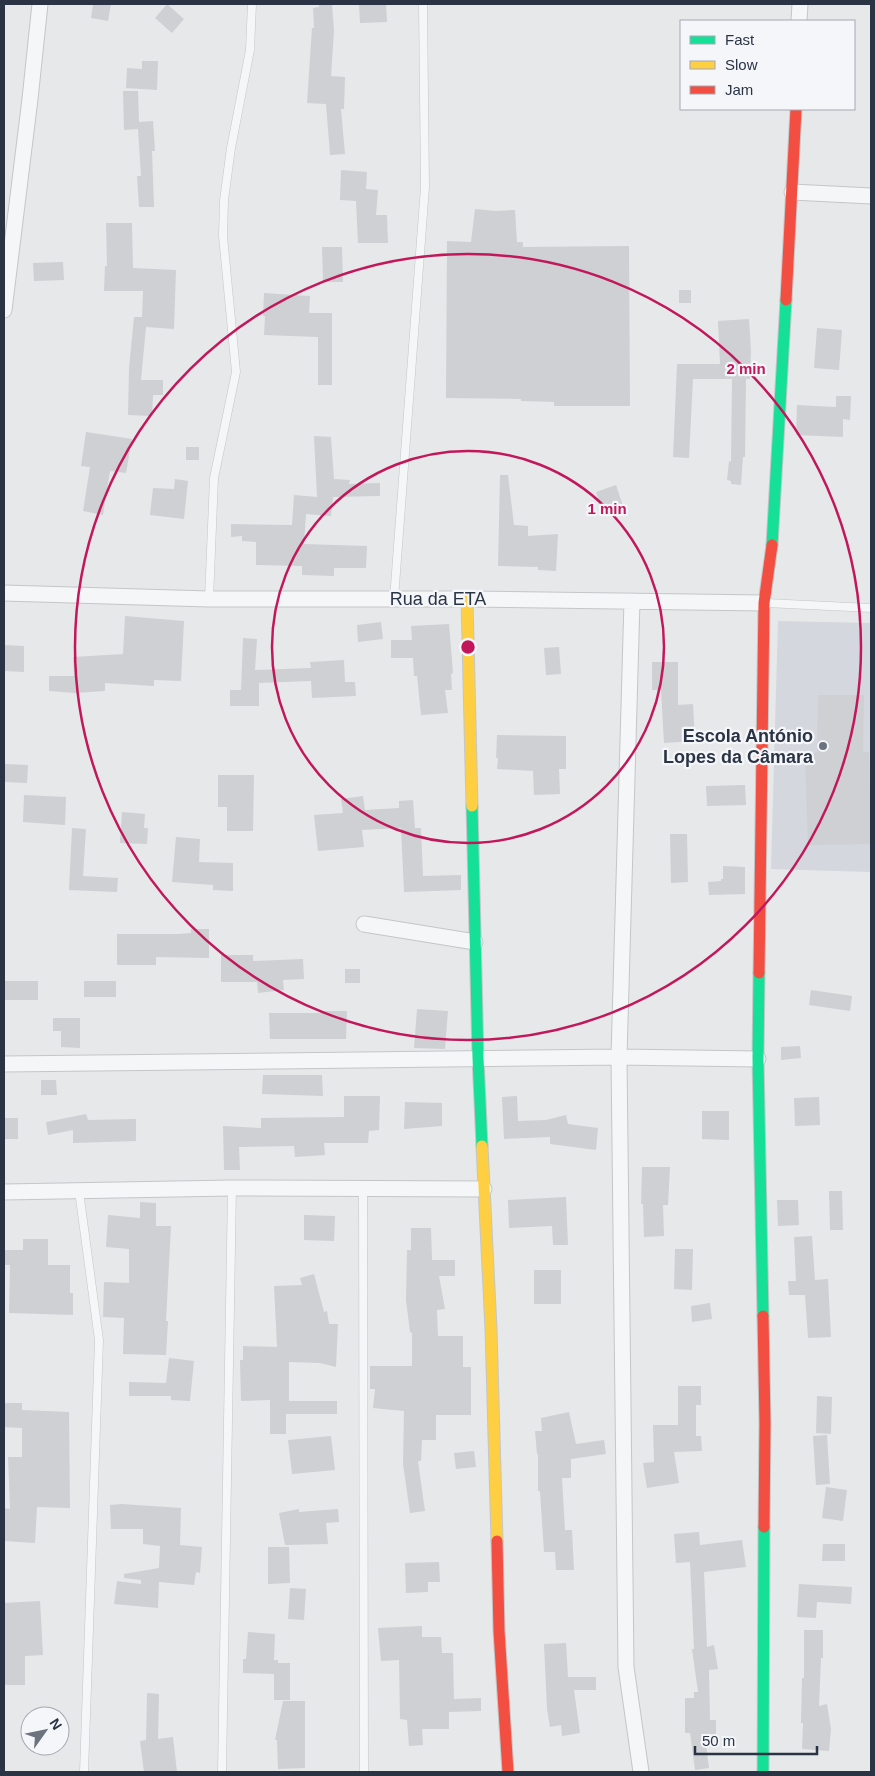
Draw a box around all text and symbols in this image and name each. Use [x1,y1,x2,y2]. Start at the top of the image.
legend [680,20,855,110]
text: Fast [725,31,755,48]
text: Slow [725,56,758,73]
text: Jam [725,81,753,98]
text: 2 min [726,360,766,377]
text: 1 min [587,500,627,517]
street label: Rua da ETA [390,589,486,609]
centre of rings [459,638,477,656]
place label: Escola António Lopes da Câmara [663,726,814,767]
marker: Escola António Lopes da Câmara [817,740,829,752]
north arrow [20,1706,70,1756]
text: N [46,1715,65,1733]
scale bar [695,1724,818,1756]
text: 50 m [702,1732,735,1749]

